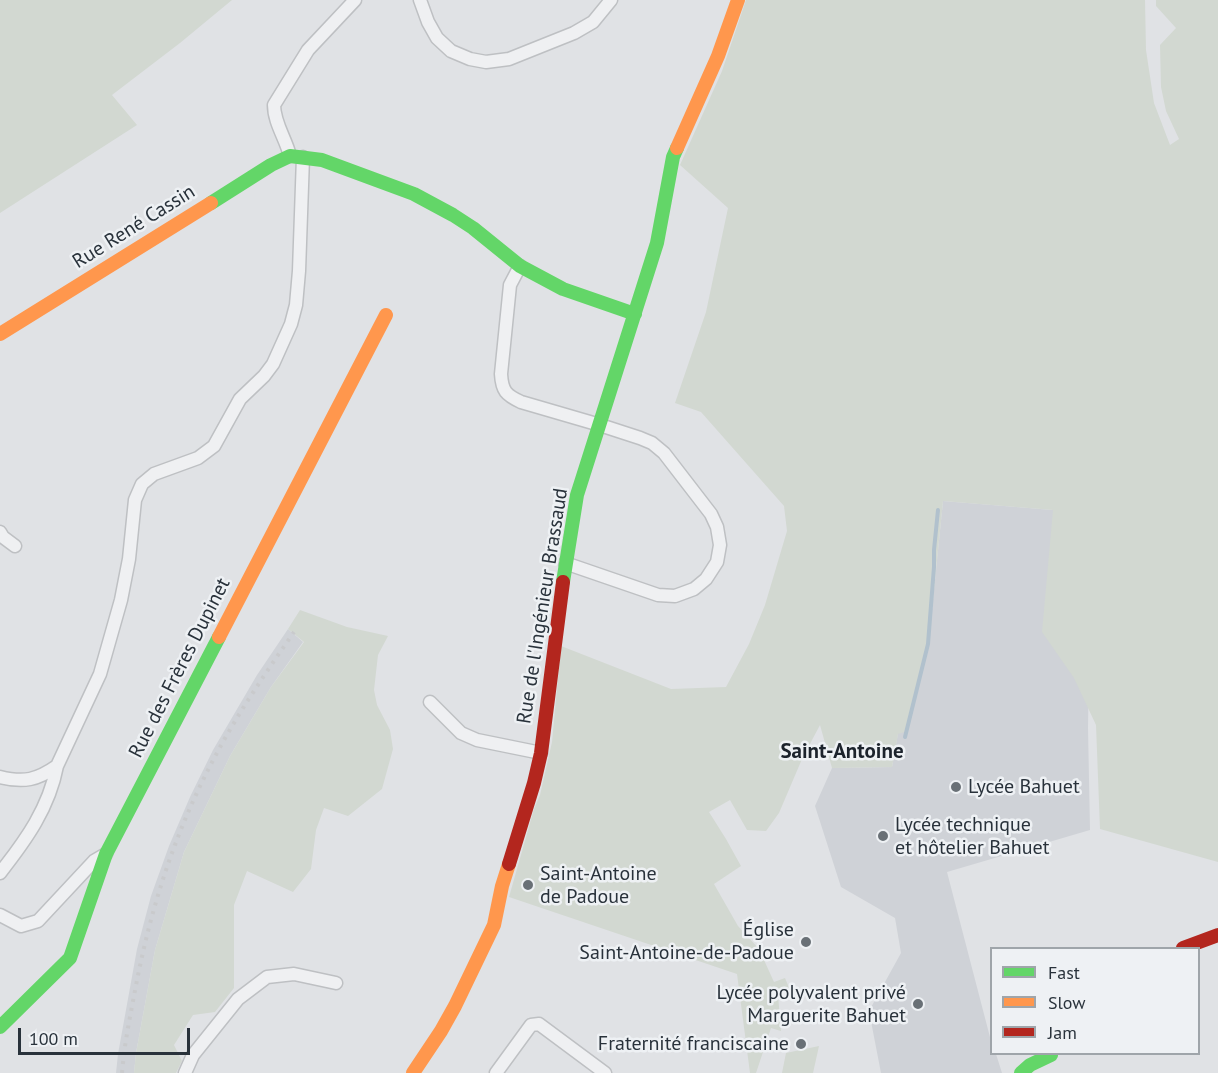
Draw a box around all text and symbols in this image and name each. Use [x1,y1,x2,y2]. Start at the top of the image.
street label: Rue René Cassin [68,180,200,274]
street label: Rue de l'Ingénieur Brassaud [513,486,573,726]
street label: Rue des Frères Dupinet [124,574,236,762]
district label: Saint-Antoine [780,739,904,765]
place label: Lycée Bahuet [968,775,1080,799]
marker: Lycée Bahuet [949,780,963,794]
place label: Lycée technique et hôtelier Bahuet [895,813,1049,860]
marker: Lycée technique et hôtelier Bahuet [876,829,890,843]
place label: Saint-Antoine de Padoue [540,862,657,909]
marker: Saint-Antoine de Padoue [521,878,535,892]
place label: Église Saint-Antoine-de-Padoue [579,918,794,965]
marker: Église Saint-Antoine-de-Padoue [799,935,813,949]
legend [990,947,1200,1055]
text: Fast [1048,961,1080,984]
place label: Lycée polyvalent privé Marguerite Bahuet [717,981,906,1028]
text: Slow [1048,991,1086,1014]
marker: Lycée polyvalent privé Marguerite Bahuet [911,997,925,1011]
scale bar [21,1016,194,1054]
text: Jam [1048,1021,1077,1044]
text: 100 m [29,1027,78,1050]
place label: Fraternité franciscaine [598,1032,789,1056]
marker: Fraternité franciscaine [794,1037,808,1051]

